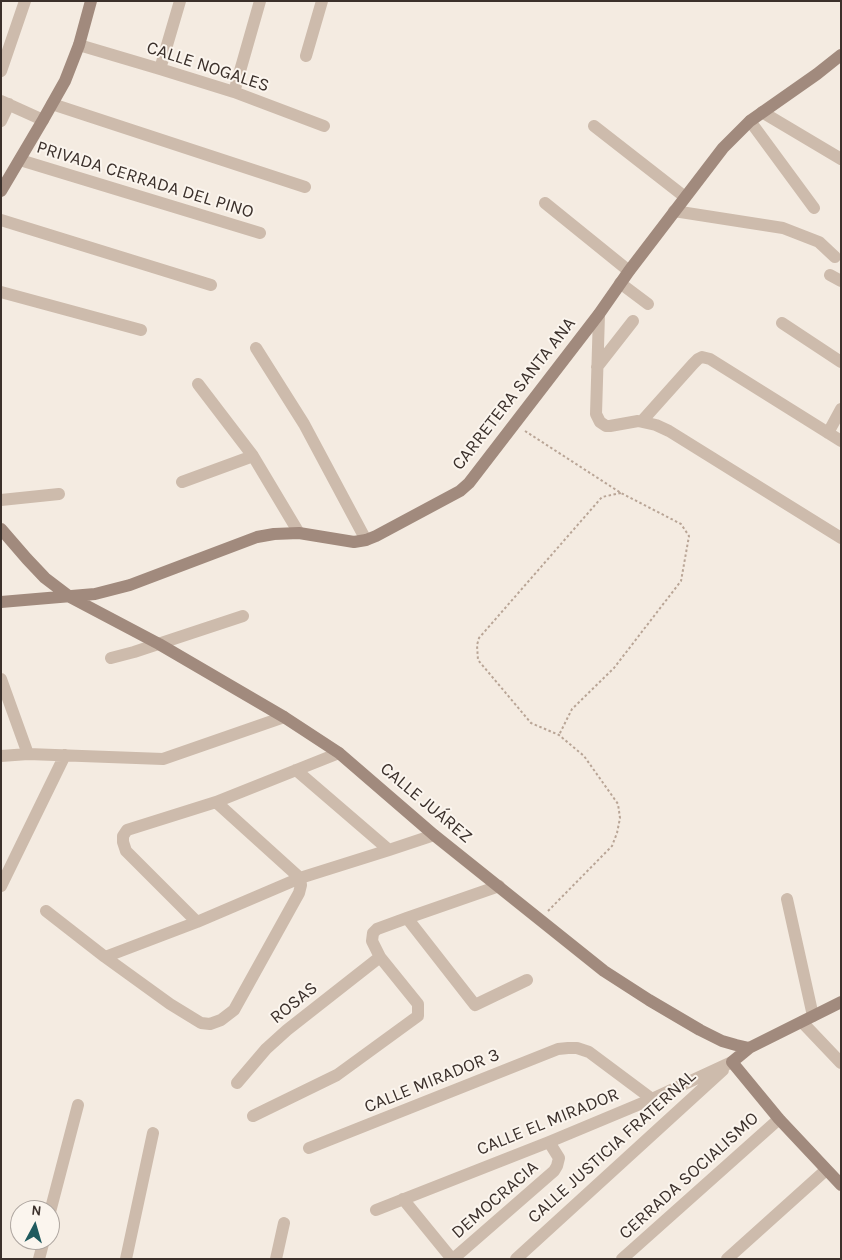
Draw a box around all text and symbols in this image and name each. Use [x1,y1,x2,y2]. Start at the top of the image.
street label: CALLE NOGALES [144,37,272,97]
street label: PRIVADA CERRADA DEL PINO [34,137,256,223]
street label: CARRETERA SANTA ANA [448,313,580,475]
street label: CALLE JUÁREZ [375,758,477,848]
street label: ROSAS [266,977,322,1029]
street label: CALLE MIRADOR 3 [361,1044,503,1118]
street label: CALLE JUSTICIA FRATERNAL [524,1066,700,1228]
street label: CALLE EL MIRADOR [474,1084,622,1160]
street label: CERRADA SOCIALISMO [615,1108,763,1244]
street label: DEMOCRACIA [447,1157,543,1243]
north arrow [10,1200,60,1250]
text: N [31,1202,42,1220]

